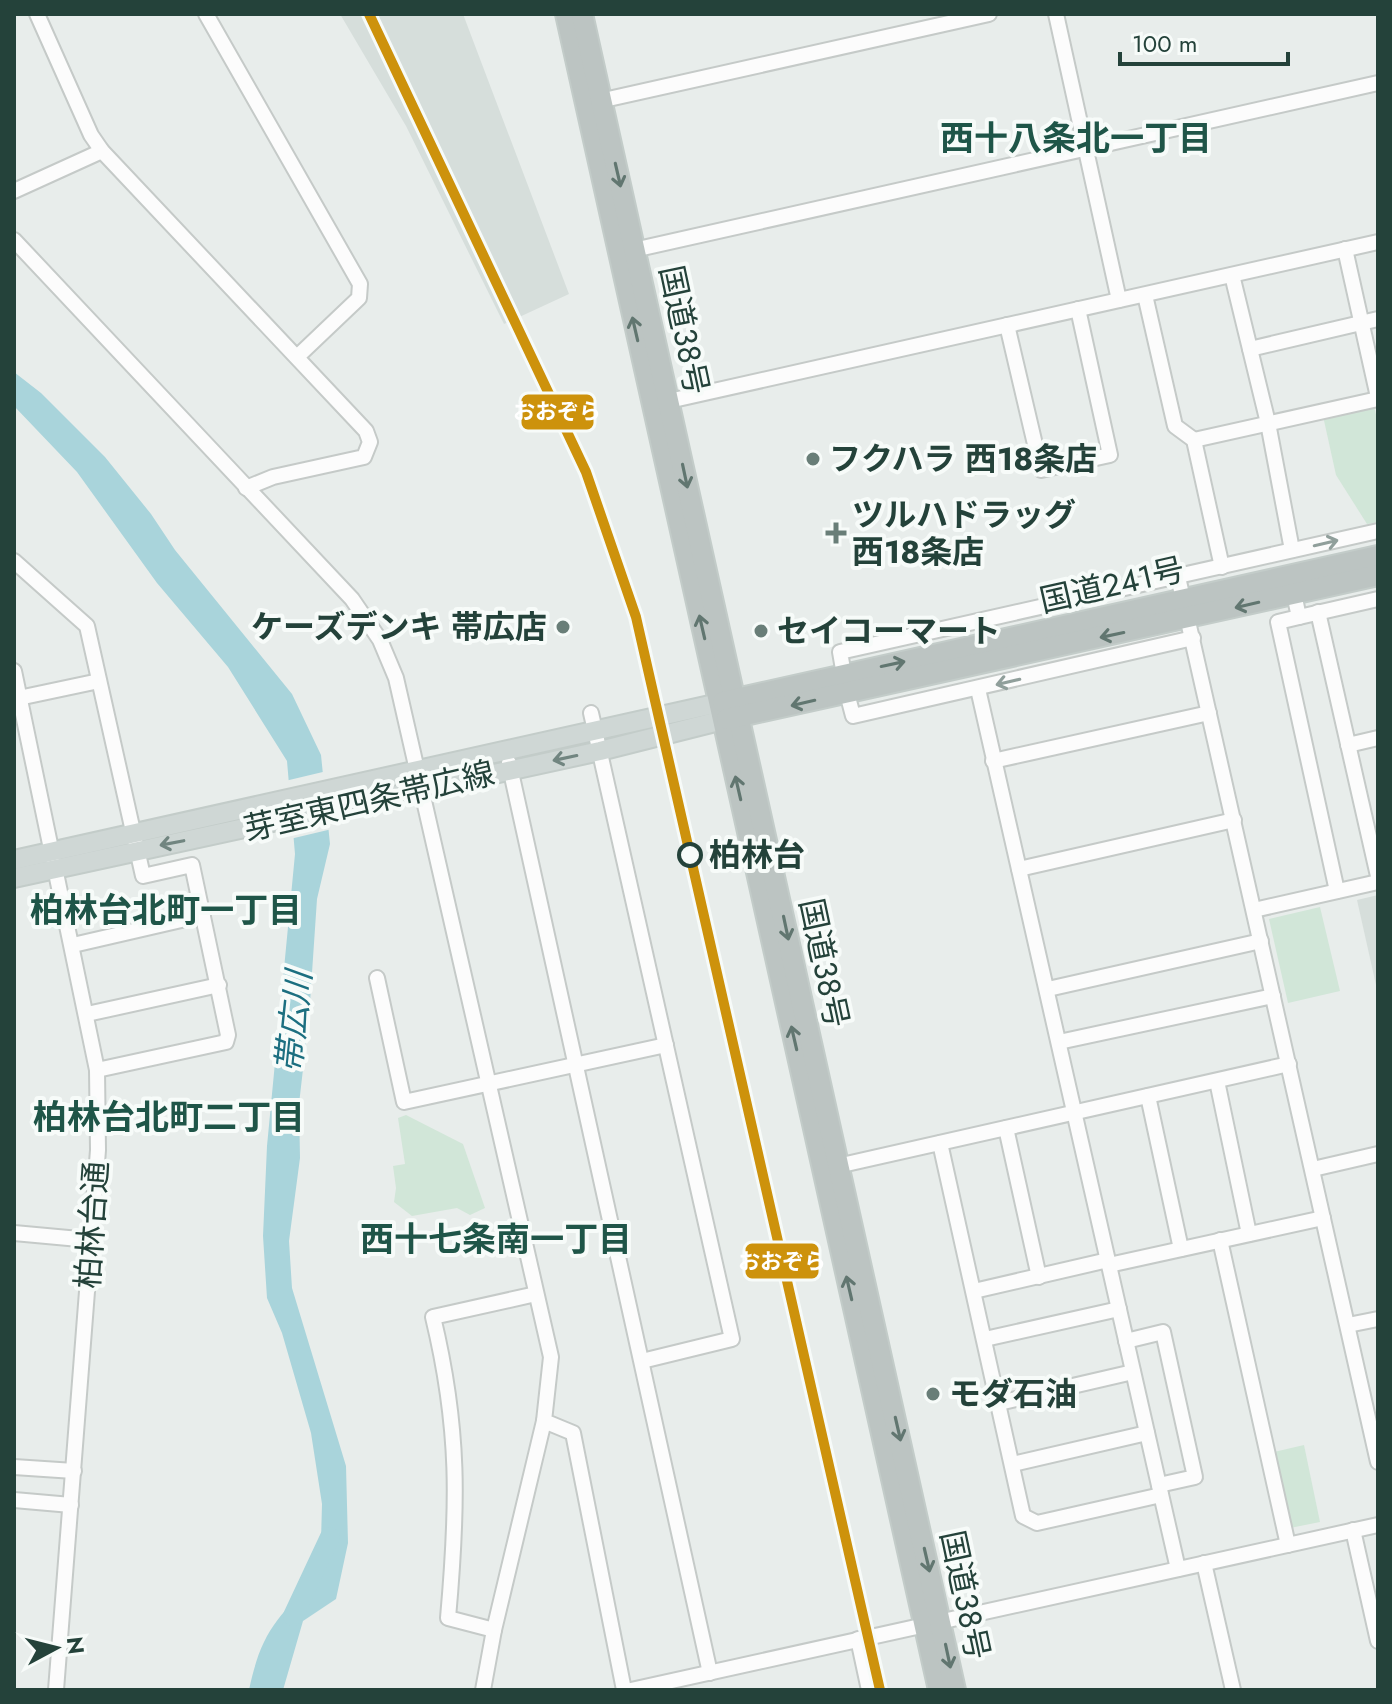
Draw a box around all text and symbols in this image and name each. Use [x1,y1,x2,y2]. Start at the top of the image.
scale bar [1120,16,1288,66]
text: 100 m [1132,26,1198,61]
district label: 西十八条北一丁目 [940,114,1212,163]
one-way arrow [611,162,626,187]
street label: 国道38号 [648,261,720,399]
one-way arrow [627,317,642,342]
line badge: おおぞら [520,393,595,431]
text: おおぞら [513,395,601,427]
place label: フクハラ 西18条店 [829,436,1097,482]
marker: フクハラ 西18条店 [804,450,822,468]
one-way arrow [678,463,693,489]
place label: ツルハドラッグ 西18条店 [852,492,1076,575]
marker: ツルハドラッグ 西18条店 [827,524,845,542]
one-way arrow [1313,535,1338,550]
street label: 国道241号 [1035,546,1189,624]
one-way arrow [1235,598,1261,613]
place label: ケーズデンキ 帯広店 [251,604,547,650]
place label: セイコーマート [777,608,1001,654]
one-way arrow [693,614,708,640]
marker: ケーズデンキ 帯広店 [554,618,572,636]
marker: セイコーマート [752,622,770,640]
one-way arrow [1099,628,1125,643]
one-way arrow [880,656,906,671]
one-way arrow [996,675,1021,690]
one-way arrow [791,696,816,711]
street label: 芽室東四条帯広線 [239,750,499,852]
one-way arrow [553,751,579,766]
one-way arrow [730,776,745,801]
place label: 柏林台 [709,832,805,878]
one-way arrow [160,836,186,851]
marker: 柏林台 [678,843,702,867]
district label: 柏林台北町一丁目 [30,886,302,935]
street label: 国道38号 [788,894,860,1032]
one-way arrow [779,915,794,940]
water label: 帯広川 [264,966,324,1075]
one-way arrow [785,1026,800,1051]
district label: 柏林台北町二丁目 [33,1093,305,1142]
street label: 柏林台通 [65,1160,119,1290]
district label: 西十七条南一丁目 [360,1215,632,1264]
line badge: おおぞら [744,1242,820,1280]
text: おおぞら [738,1245,826,1277]
one-way arrow [841,1276,856,1302]
place label: モダ石油 [949,1371,1077,1417]
marker: モダ石油 [924,1385,942,1403]
one-way arrow [891,1416,906,1442]
street label: 国道38号 [929,1526,1001,1664]
one-way arrow [920,1547,935,1572]
north arrow [16,1608,96,1688]
text: N [59,1635,93,1656]
one-way arrow [941,1643,956,1668]

